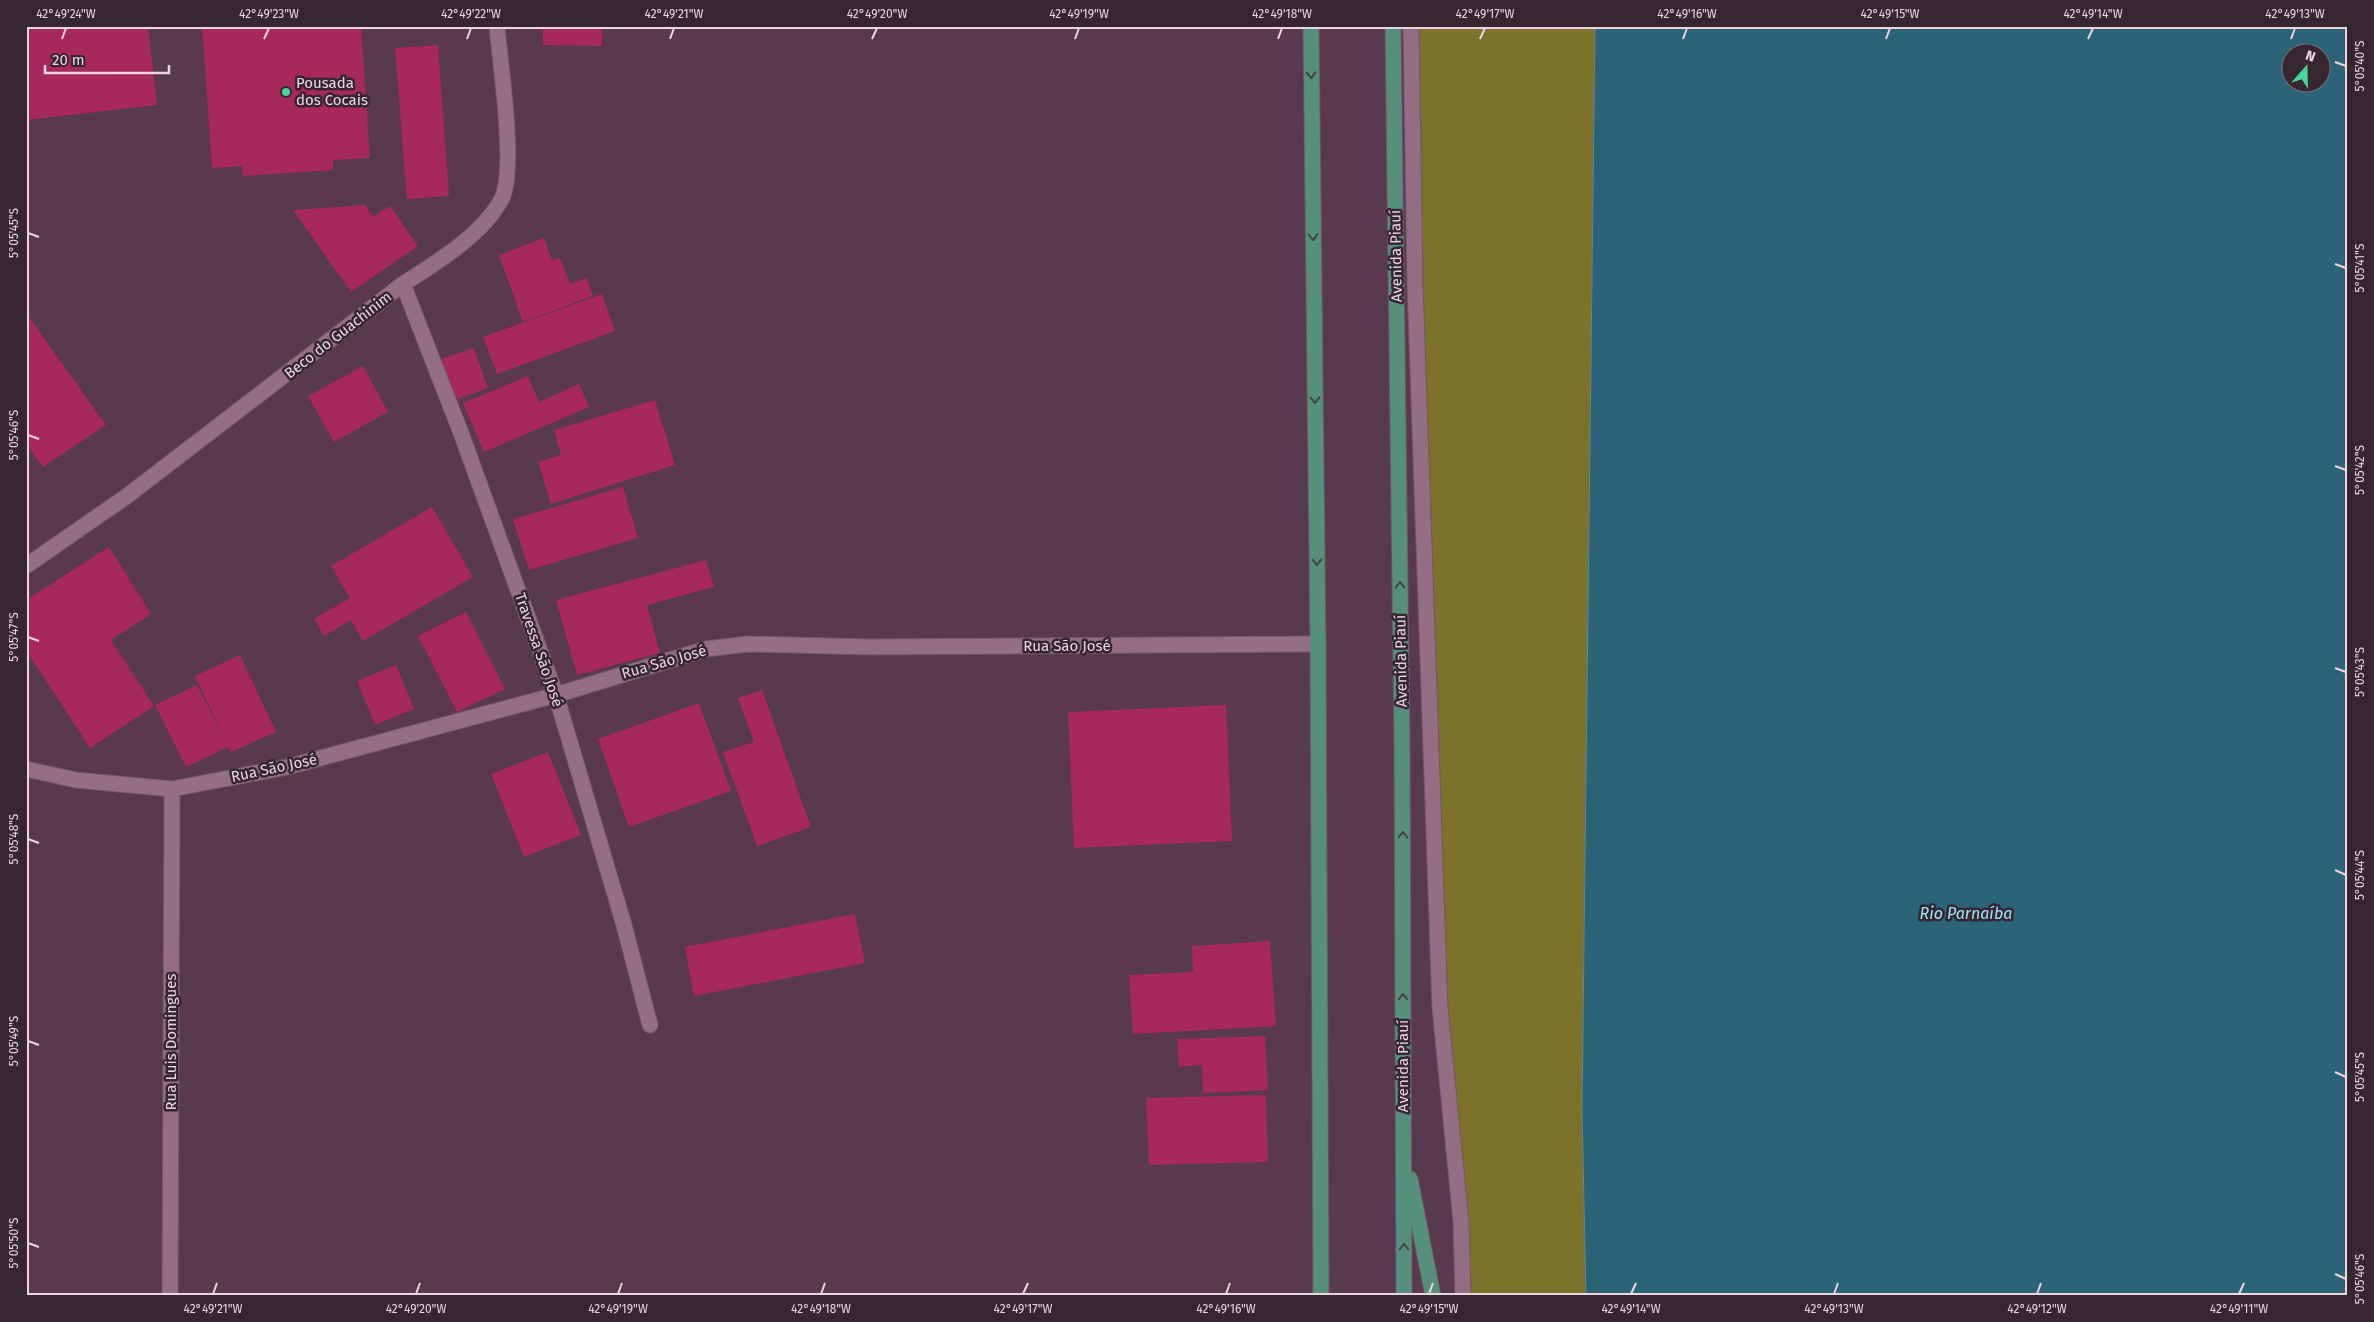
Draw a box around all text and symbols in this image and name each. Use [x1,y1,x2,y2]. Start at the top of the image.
text: 42°49'24"W [36,7,96,21]
text: 42°49'23"W [239,7,299,21]
text: 42°49'22"W [441,7,501,21]
text: 42°49'21"W [645,7,704,21]
text: 42°49'20"W [847,7,907,21]
text: 42°49'19"W [1049,7,1109,21]
text: 42°49'18"W [1252,7,1312,21]
text: 42°49'17"W [1456,7,1514,21]
text: 42°49'16"W [1657,7,1717,21]
text: 42°49'15"W [1861,7,1920,21]
text: 42°49'14"W [2063,7,2123,21]
text: 42°49'13"W [2265,7,2325,21]
text: 5°05'40"S [2353,40,2367,91]
scale bar [45,42,169,74]
north arrow [2282,42,2332,92]
text: N [2303,47,2318,66]
text: 20 m [52,51,85,69]
one-way arrow [1306,71,1317,79]
place label: Pousada dos Cocais [296,74,368,109]
marker: Pousada dos Cocais [280,86,292,98]
text: 5°05'45"S [7,208,21,258]
street label: Avenida Piauí [1386,210,1406,302]
one-way arrow [1308,234,1318,242]
text: 5°05'41"S [2353,243,2367,292]
street label: Beco do Guachinim [281,288,395,382]
one-way arrow [1310,396,1320,404]
text: 5°05'46"S [7,409,21,460]
text: 5°05'42"S [2353,445,2367,495]
one-way arrow [1312,559,1322,567]
one-way arrow [1395,580,1405,588]
street label: Travessa São José [511,591,567,709]
text: 5°05'47"S [7,612,21,662]
street label: Avenida Piauí [1391,615,1411,707]
street label: Rua São José [1023,637,1111,655]
street label: Rua São José [619,641,709,683]
text: 5°05'43"S [2353,646,2367,697]
street label: Rua São José [229,750,319,786]
text: 5°05'48"S [7,813,21,864]
one-way arrow [1398,830,1408,838]
text: 5°05'44"S [2353,849,2367,900]
water label: Rio Parnaíba [1920,904,2012,923]
street label: Rua Luis Domingues [162,974,180,1110]
one-way arrow [1398,993,1408,1000]
text: 5°05'49"S [7,1015,21,1066]
street label: Avenida Piauí [1394,1020,1412,1112]
text: 5°05'45"S [2353,1052,2367,1102]
text: 5°05'50"S [7,1217,21,1269]
one-way arrow [1399,1243,1409,1250]
text: 5°05'46"S [2353,1253,2367,1304]
text: 42°49'21"W [184,1302,243,1316]
text: 42°49'20"W [386,1302,446,1316]
text: 42°49'19"W [588,1302,648,1316]
text: 42°49'18"W [791,1302,851,1316]
text: 42°49'17"W [994,1302,1052,1316]
text: 42°49'16"W [1196,1302,1256,1316]
text: 42°49'15"W [1400,1302,1459,1316]
text: 42°49'14"W [1601,1302,1661,1316]
text: 42°49'13"W [1804,1302,1864,1316]
text: 42°49'12"W [2007,1302,2067,1316]
text: 42°49'11"W [2210,1302,2268,1316]

